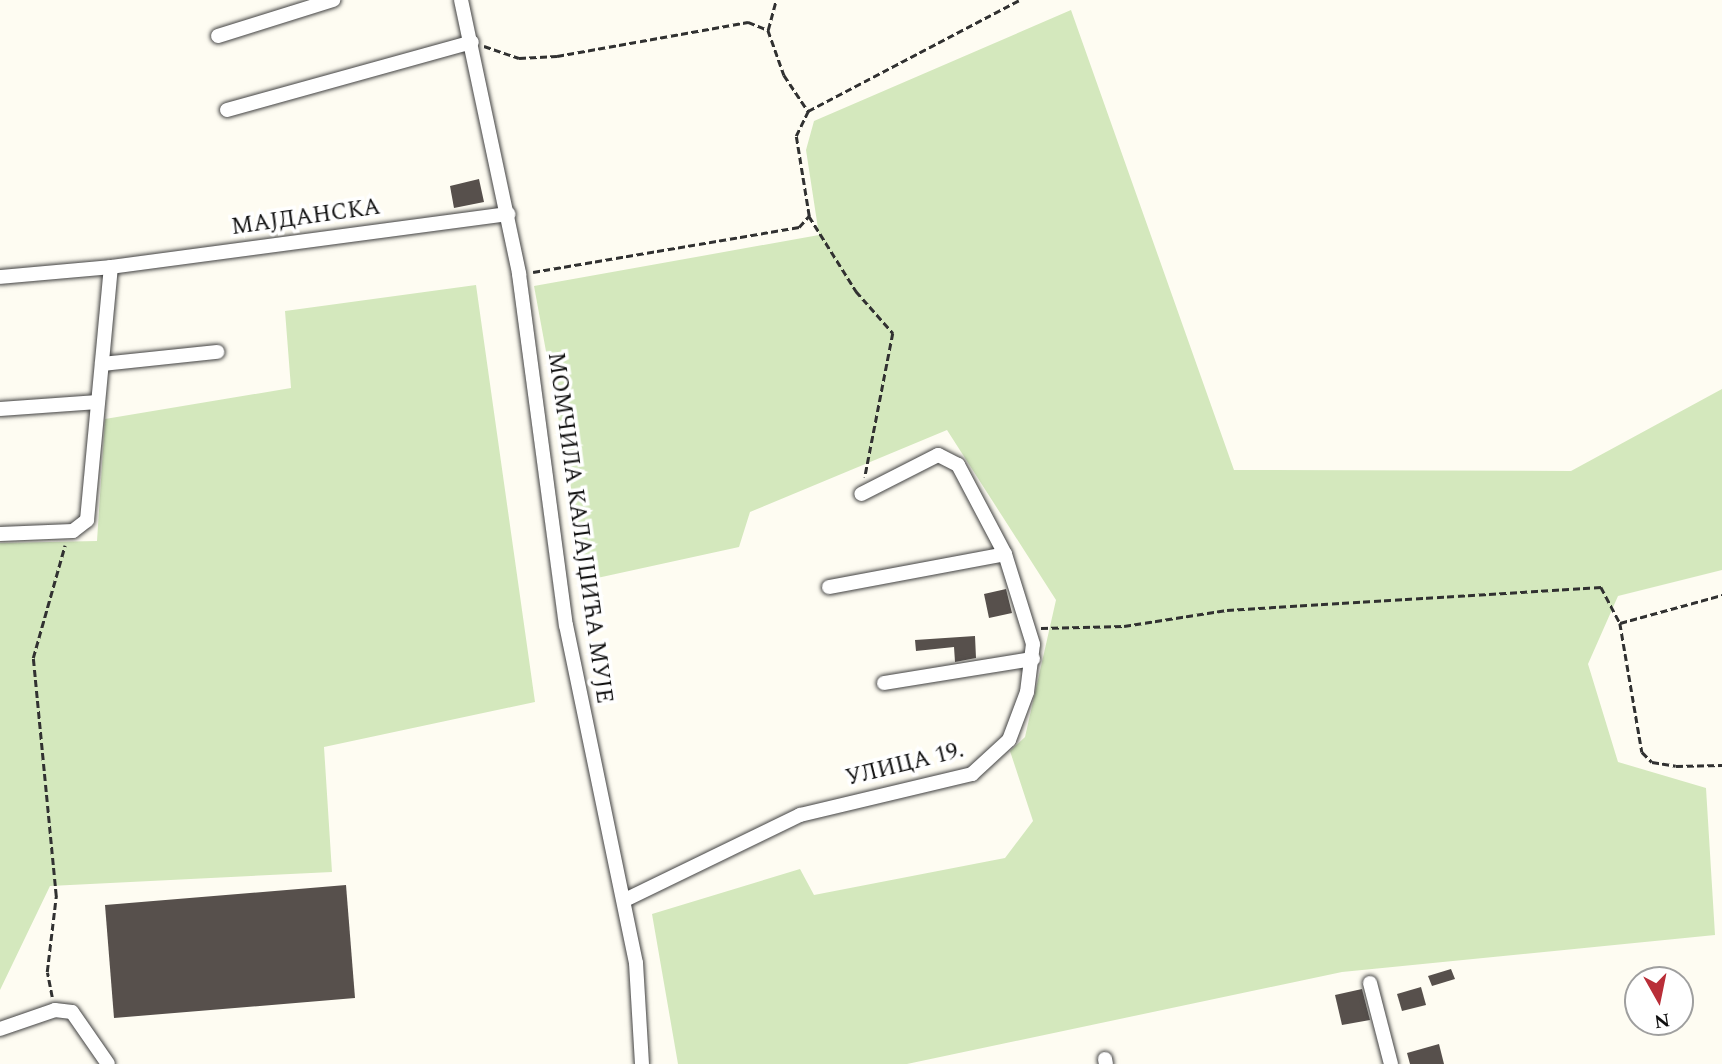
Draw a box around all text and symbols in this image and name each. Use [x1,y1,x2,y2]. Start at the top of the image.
street label: МАЈДАНСКА [230,194,382,242]
street label: МОМЧИЛА КАЛАЈЏИЋА МУЈЕ [541,351,617,705]
street label: УЛИЦА 19. [843,737,967,793]
north arrow [1624,966,1694,1036]
text: N [1652,1005,1672,1036]

